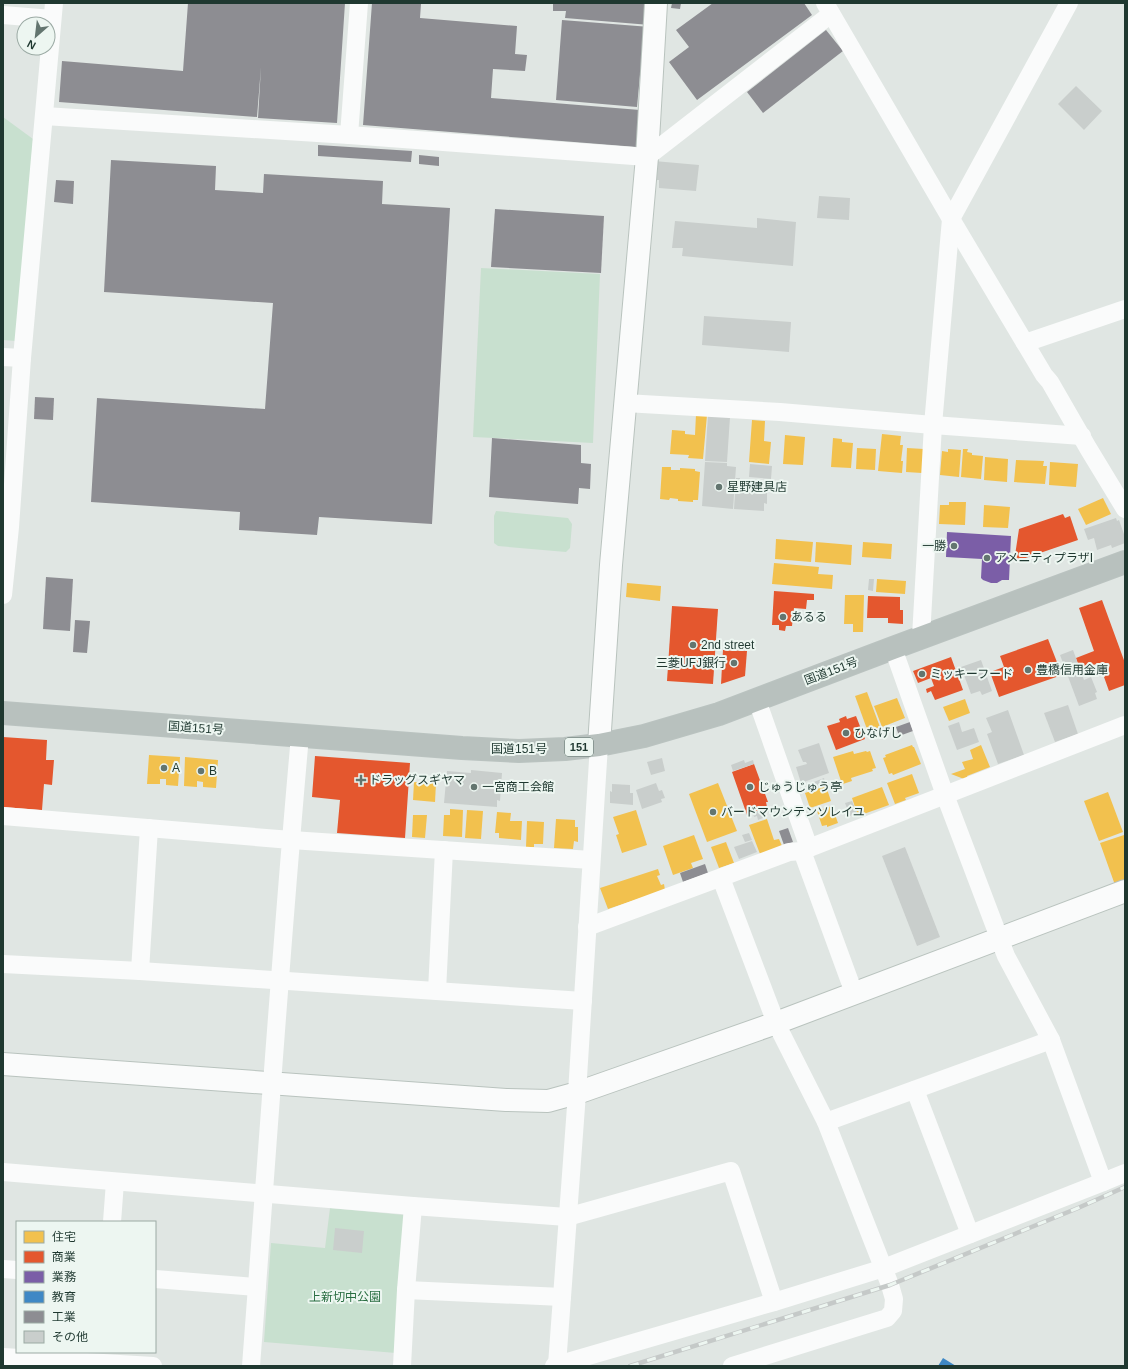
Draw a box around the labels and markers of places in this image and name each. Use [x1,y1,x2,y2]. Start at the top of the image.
place label: 星野建具店 [727,480,787,494]
marker: 星野建具店 [714,482,724,492]
place label: 一勝 [922,539,946,553]
marker: 一勝 [949,541,959,551]
place label: アメニティプラザI [995,551,1093,565]
marker: アメニティプラザI [982,553,992,563]
place label: あるる [791,610,827,624]
marker: あるる [778,612,788,622]
place label: 2nd street [701,638,755,652]
marker: 2nd street [688,640,698,650]
place label: 三菱UFJ銀行 [656,656,726,670]
marker: 三菱UFJ銀行 [729,658,739,668]
place label: 豊橋信用金庫 [1036,663,1108,677]
marker: 豊橋信用金庫 [1023,665,1033,675]
place label: ミッキーフード [930,667,1013,681]
marker: ミッキーフード [917,669,927,679]
place label: ひなげし [854,726,902,740]
marker: ひなげし [841,728,851,738]
place label: A [172,761,180,775]
marker: A [159,763,169,773]
place label: B [209,764,217,778]
marker: B [196,766,206,776]
place label: ドラッグスギヤマ [369,773,465,787]
marker: ドラッグスギヤマ [356,775,366,785]
place label: 一宮商工会館 [482,780,554,794]
place label: じゅうじゅう亭 [758,780,842,794]
marker: 一宮商工会館 [469,782,479,792]
marker: じゅうじゅう亭 [745,782,755,792]
place label: バードマウンテンソレイユ [721,805,865,819]
marker: バードマウンテンソレイユ [708,807,718,817]

